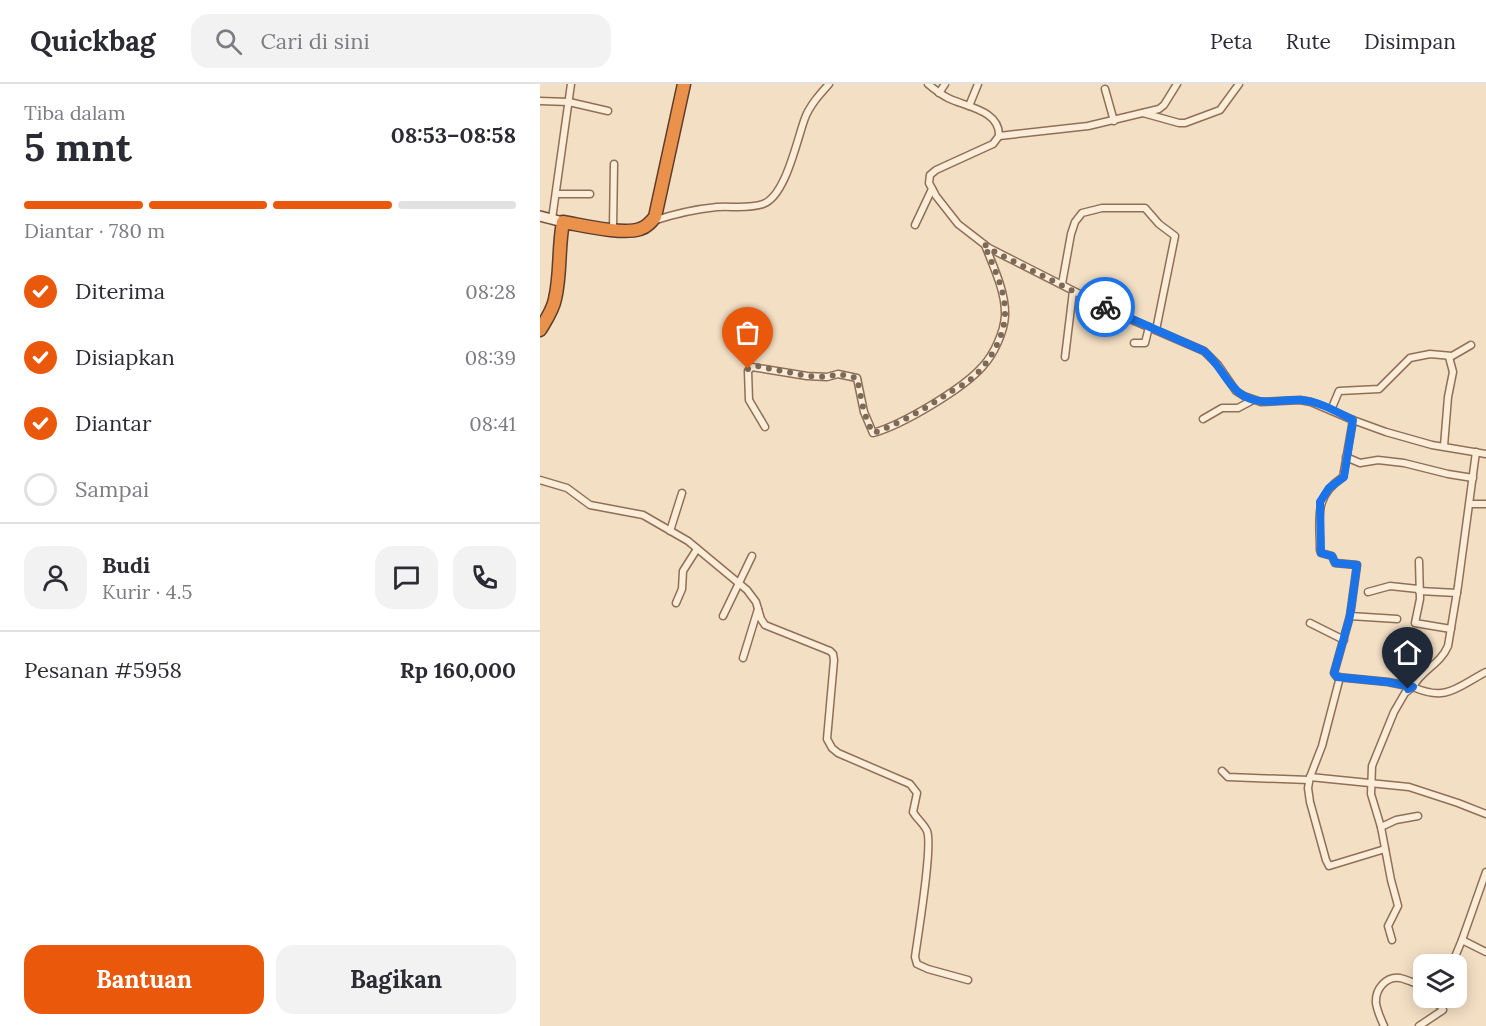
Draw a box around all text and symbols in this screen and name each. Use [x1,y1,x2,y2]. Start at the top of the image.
search box [191,14,611,68]
text: Quickbag [30,23,155,59]
icon: search [212,25,245,58]
text: Cari di sini [260,27,370,55]
text: Peta [1210,28,1253,55]
text: Rute [1286,28,1331,55]
text: Disimpan [1364,28,1456,55]
text: Tiba dalam [24,100,126,125]
text: 08:53–08:58 [391,121,516,149]
text: 5 mnt [24,122,132,172]
text: Diantar · 780 m [24,218,165,243]
icon: check [24,275,57,308]
text: Diterima [75,277,165,305]
courier [1075,277,1135,337]
text: 08:28 [465,279,516,304]
icon: bike [1089,291,1122,324]
pin [722,307,773,369]
icon: bag [731,316,764,349]
icon: check [24,341,57,374]
text: Disiapkan [75,343,175,371]
text: 08:39 [465,345,516,370]
icon: check [24,407,57,440]
text: Diantar [75,409,151,437]
text: 08:41 [469,411,516,436]
text: Sampai [75,475,149,503]
button: person [24,546,87,609]
button: chat [375,546,438,609]
button: phone [453,546,516,609]
text: Budi [102,551,150,579]
text: Kurir · 4.5 [102,579,193,604]
pin [1382,627,1433,689]
icon: home [1391,636,1424,669]
text: Pesanan #5958 [24,656,182,684]
text: Rp 160,000 [400,656,516,684]
button: Bantuan [24,945,264,1014]
button: Bagikan [276,945,516,1014]
map controls [1413,954,1467,1008]
button: layers [1413,954,1467,1008]

